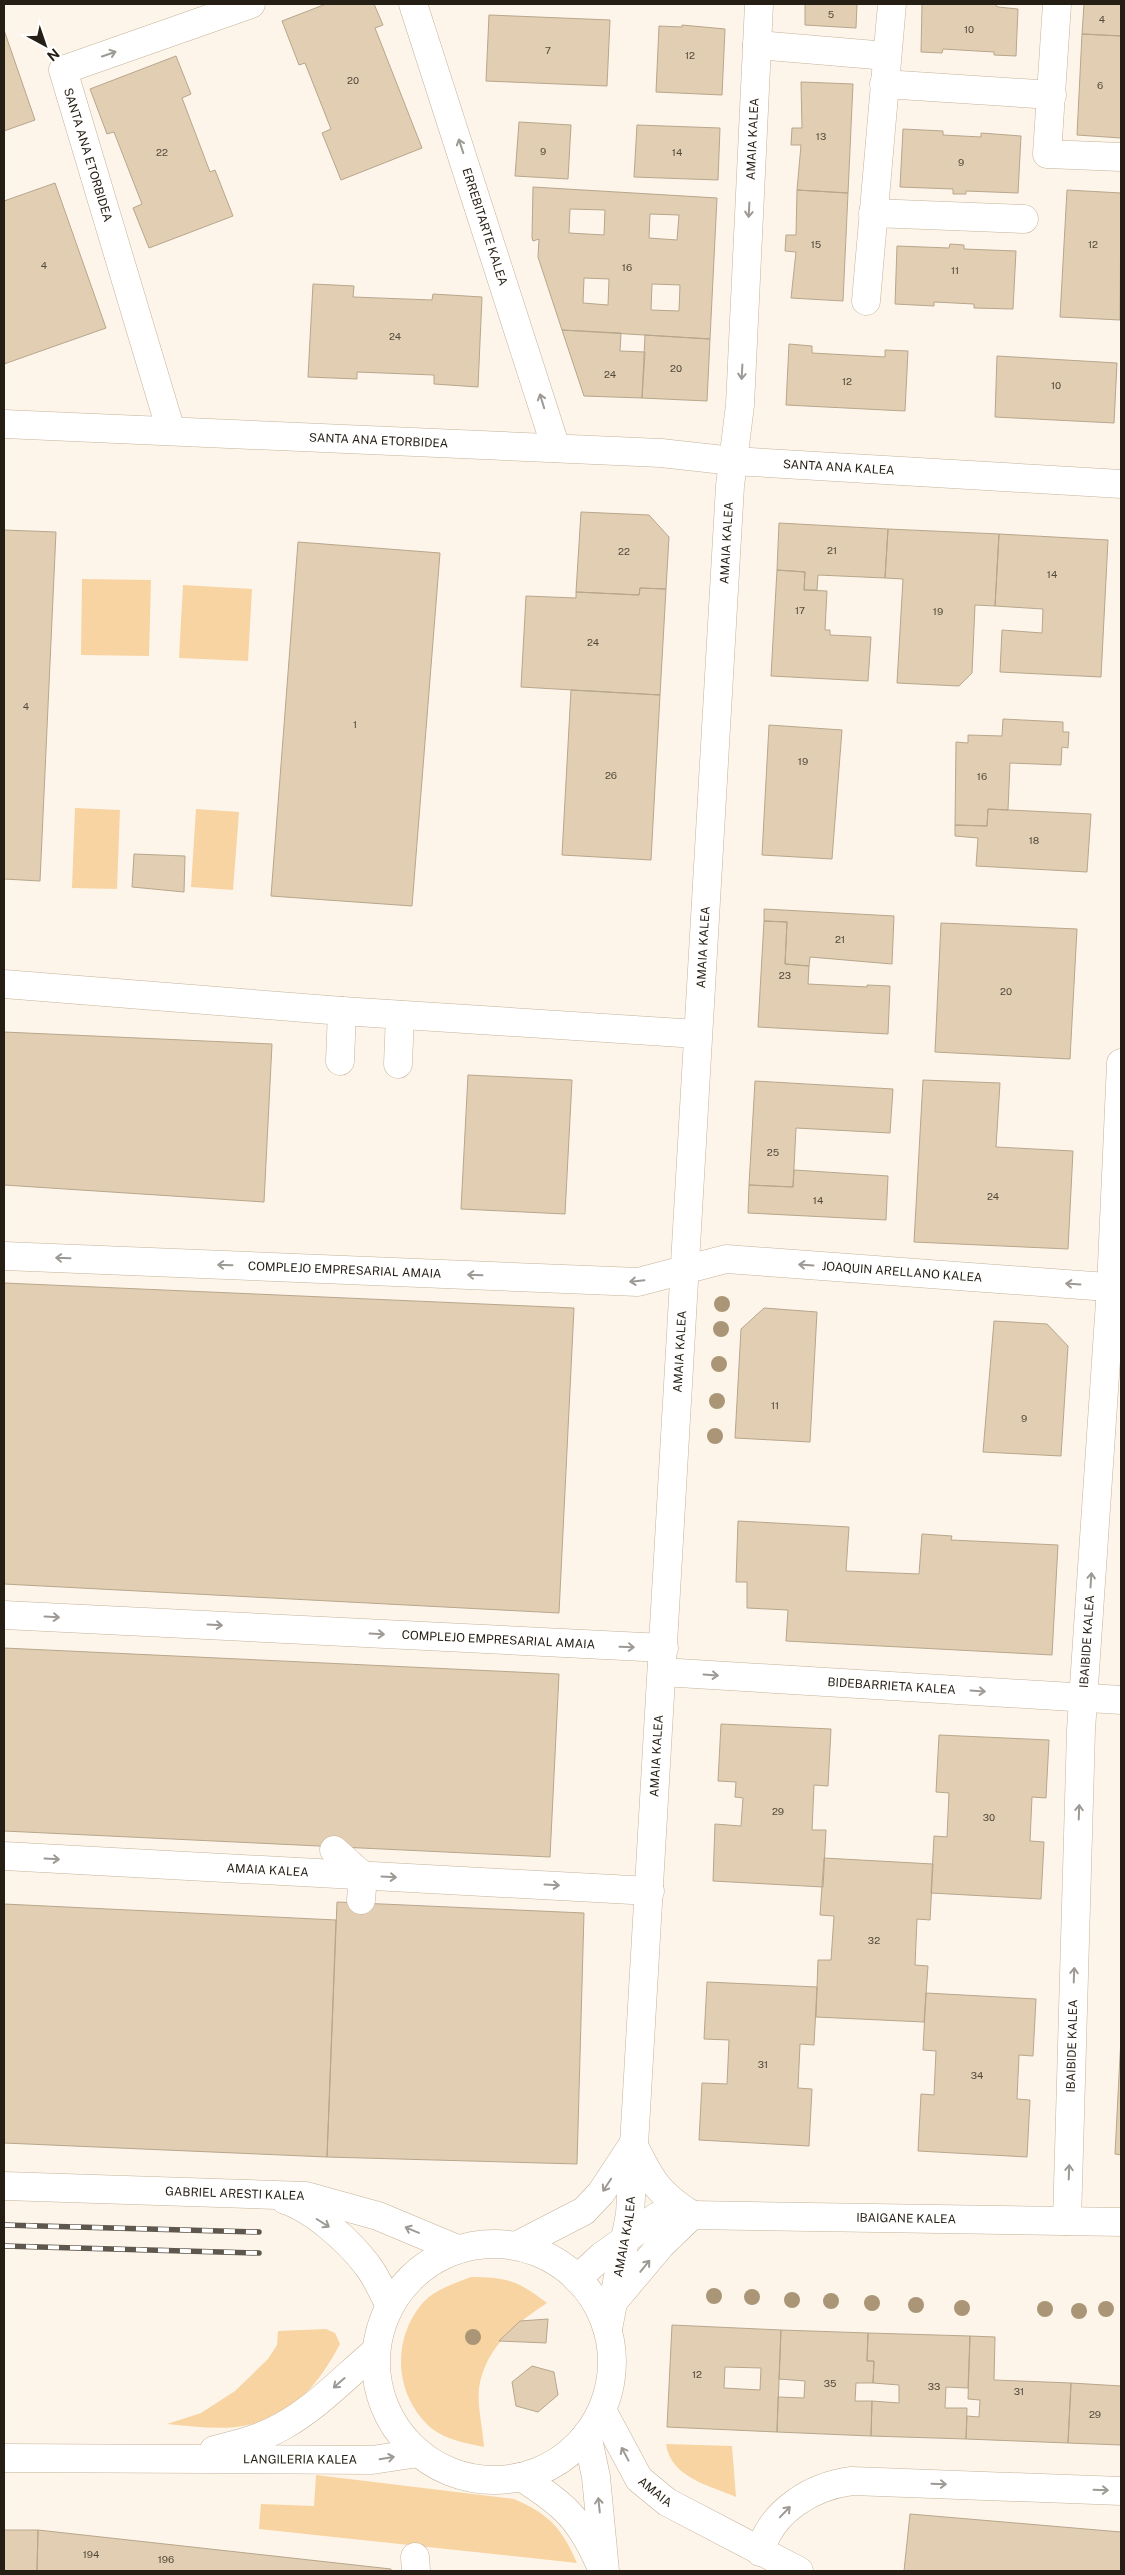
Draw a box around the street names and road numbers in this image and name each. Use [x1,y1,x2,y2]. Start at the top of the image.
street label: SANTA ANA ETORBIDEA [61,86,115,224]
street label: AMAIA KALEA [744,97,762,180]
street label: ERREBITARTE KALEA [459,166,510,288]
street label: SANTA ANA ETORBIDEA [309,430,449,451]
street label: SANTA ANA KALEA [783,457,895,478]
street label: AMAIA KALEA [717,501,736,584]
street label: AMAIA KALEA [694,905,713,989]
street label: COMPLEJO EMPRESARIAL AMAIA [248,1259,442,1281]
street label: JOAQUIN ARELLANO KALEA [821,1259,983,1285]
street label: AMAIA KALEA [671,1310,689,1393]
street label: IBAIBIDE KALEA [1077,1594,1097,1688]
street label: COMPLEJO EMPRESARIAL AMAIA [401,1628,596,1652]
street label: BIDEBARRIETA KALEA [827,1675,957,1697]
street label: AMAIA KALEA [647,1714,666,1797]
street label: AMAIA KALEA [226,1861,310,1880]
street label: IBAIBIDE KALEA [1064,1999,1080,2093]
street label: GABRIEL ARESTI KALEA [165,2184,305,2203]
street label: AMAIA KALEA [611,2195,638,2278]
street label: IBAIGANE KALEA [856,2211,957,2226]
street label: LANGILERIA KALEA [243,2452,358,2467]
street label: AMAIA [635,2474,674,2510]

